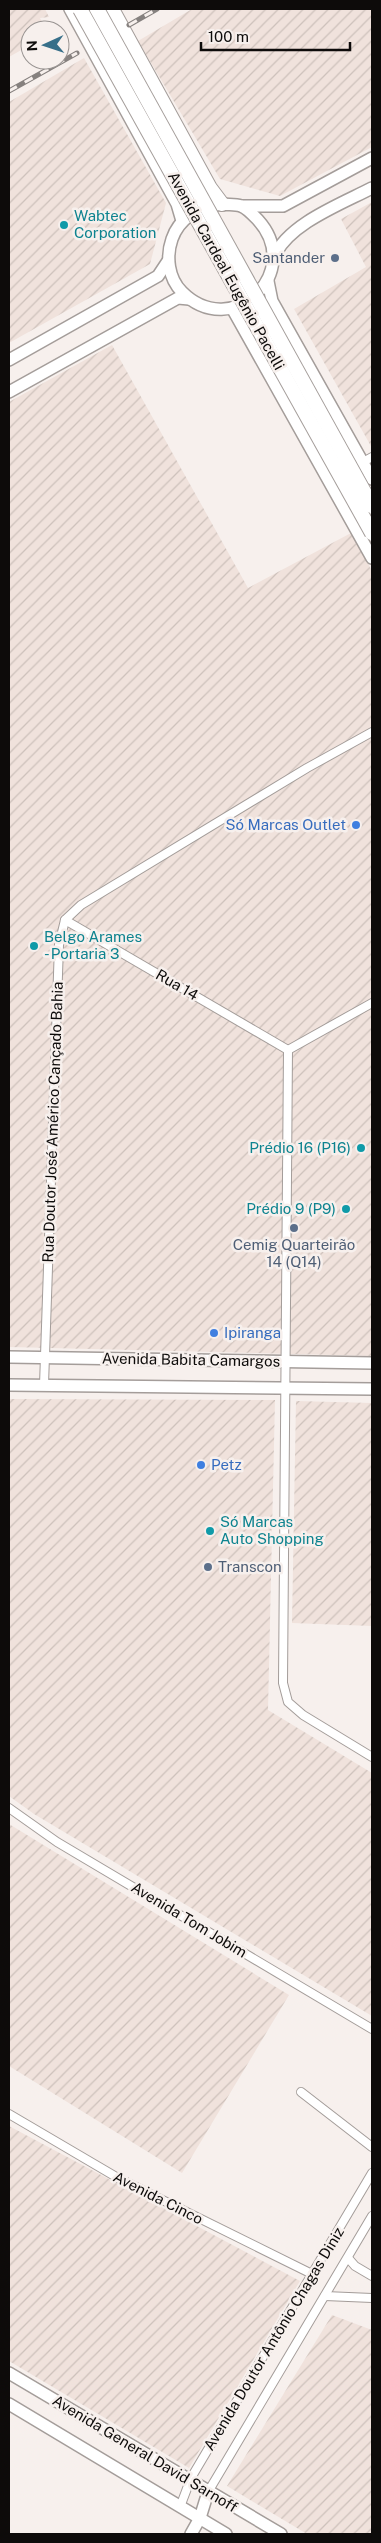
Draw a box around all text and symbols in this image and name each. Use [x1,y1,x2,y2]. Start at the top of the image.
north arrow [20,20,70,70]
scale bar [201,20,350,52]
text: 100 m [208,28,249,45]
text: N [24,40,40,52]
street label: Avenida Cardeal Eugênio Pacelli [165,169,288,373]
place label: Wabtec Corporation [74,207,156,241]
marker: Wabtec Corporation [58,219,70,231]
place label: Santander [252,249,325,266]
marker: Santander [329,252,341,264]
place label: Só Marcas Outlet [225,816,346,833]
marker: Só Marcas Outlet [350,819,362,831]
place label: Belgo Arames - Portaria 3 [44,928,142,962]
marker: Belgo Arames - Portaria 3 [28,940,40,952]
street label: Rua 14 [153,966,202,1003]
street label: Rua Doutor José Américo Cançado Bahia [39,981,66,1263]
place label: Prédio 16 (P16) [249,1139,351,1156]
marker: Prédio 16 (P16) [355,1142,367,1154]
place label: Prédio 9 (P9) [246,1200,336,1217]
marker: Prédio 9 (P9) [340,1203,352,1215]
marker: Cemig Quarteirão 14 (Q14) [288,1222,300,1234]
place label: Cemig Quarteirão 14 (Q14) [233,1236,355,1270]
place label: Ipiranga [224,1324,281,1341]
marker: Ipiranga [208,1327,220,1339]
street label: Avenida Babita Camargos [102,1349,280,1370]
place label: Petz [211,1456,242,1473]
marker: Petz [195,1459,207,1471]
place label: Só Marcas Auto Shopping [220,1513,324,1547]
marker: Só Marcas Auto Shopping [204,1525,216,1537]
place label: Transcon [218,1558,282,1575]
marker: Transcon [202,1561,214,1573]
street label: Avenida Tom Jobim [128,1878,250,1961]
street label: Avenida Cinco [111,2168,206,2227]
street label: Avenida Doutor Antônio Chagas Diniz [200,2224,347,2453]
street label: Avenida General David Sarnoff [50,2392,241,2516]

